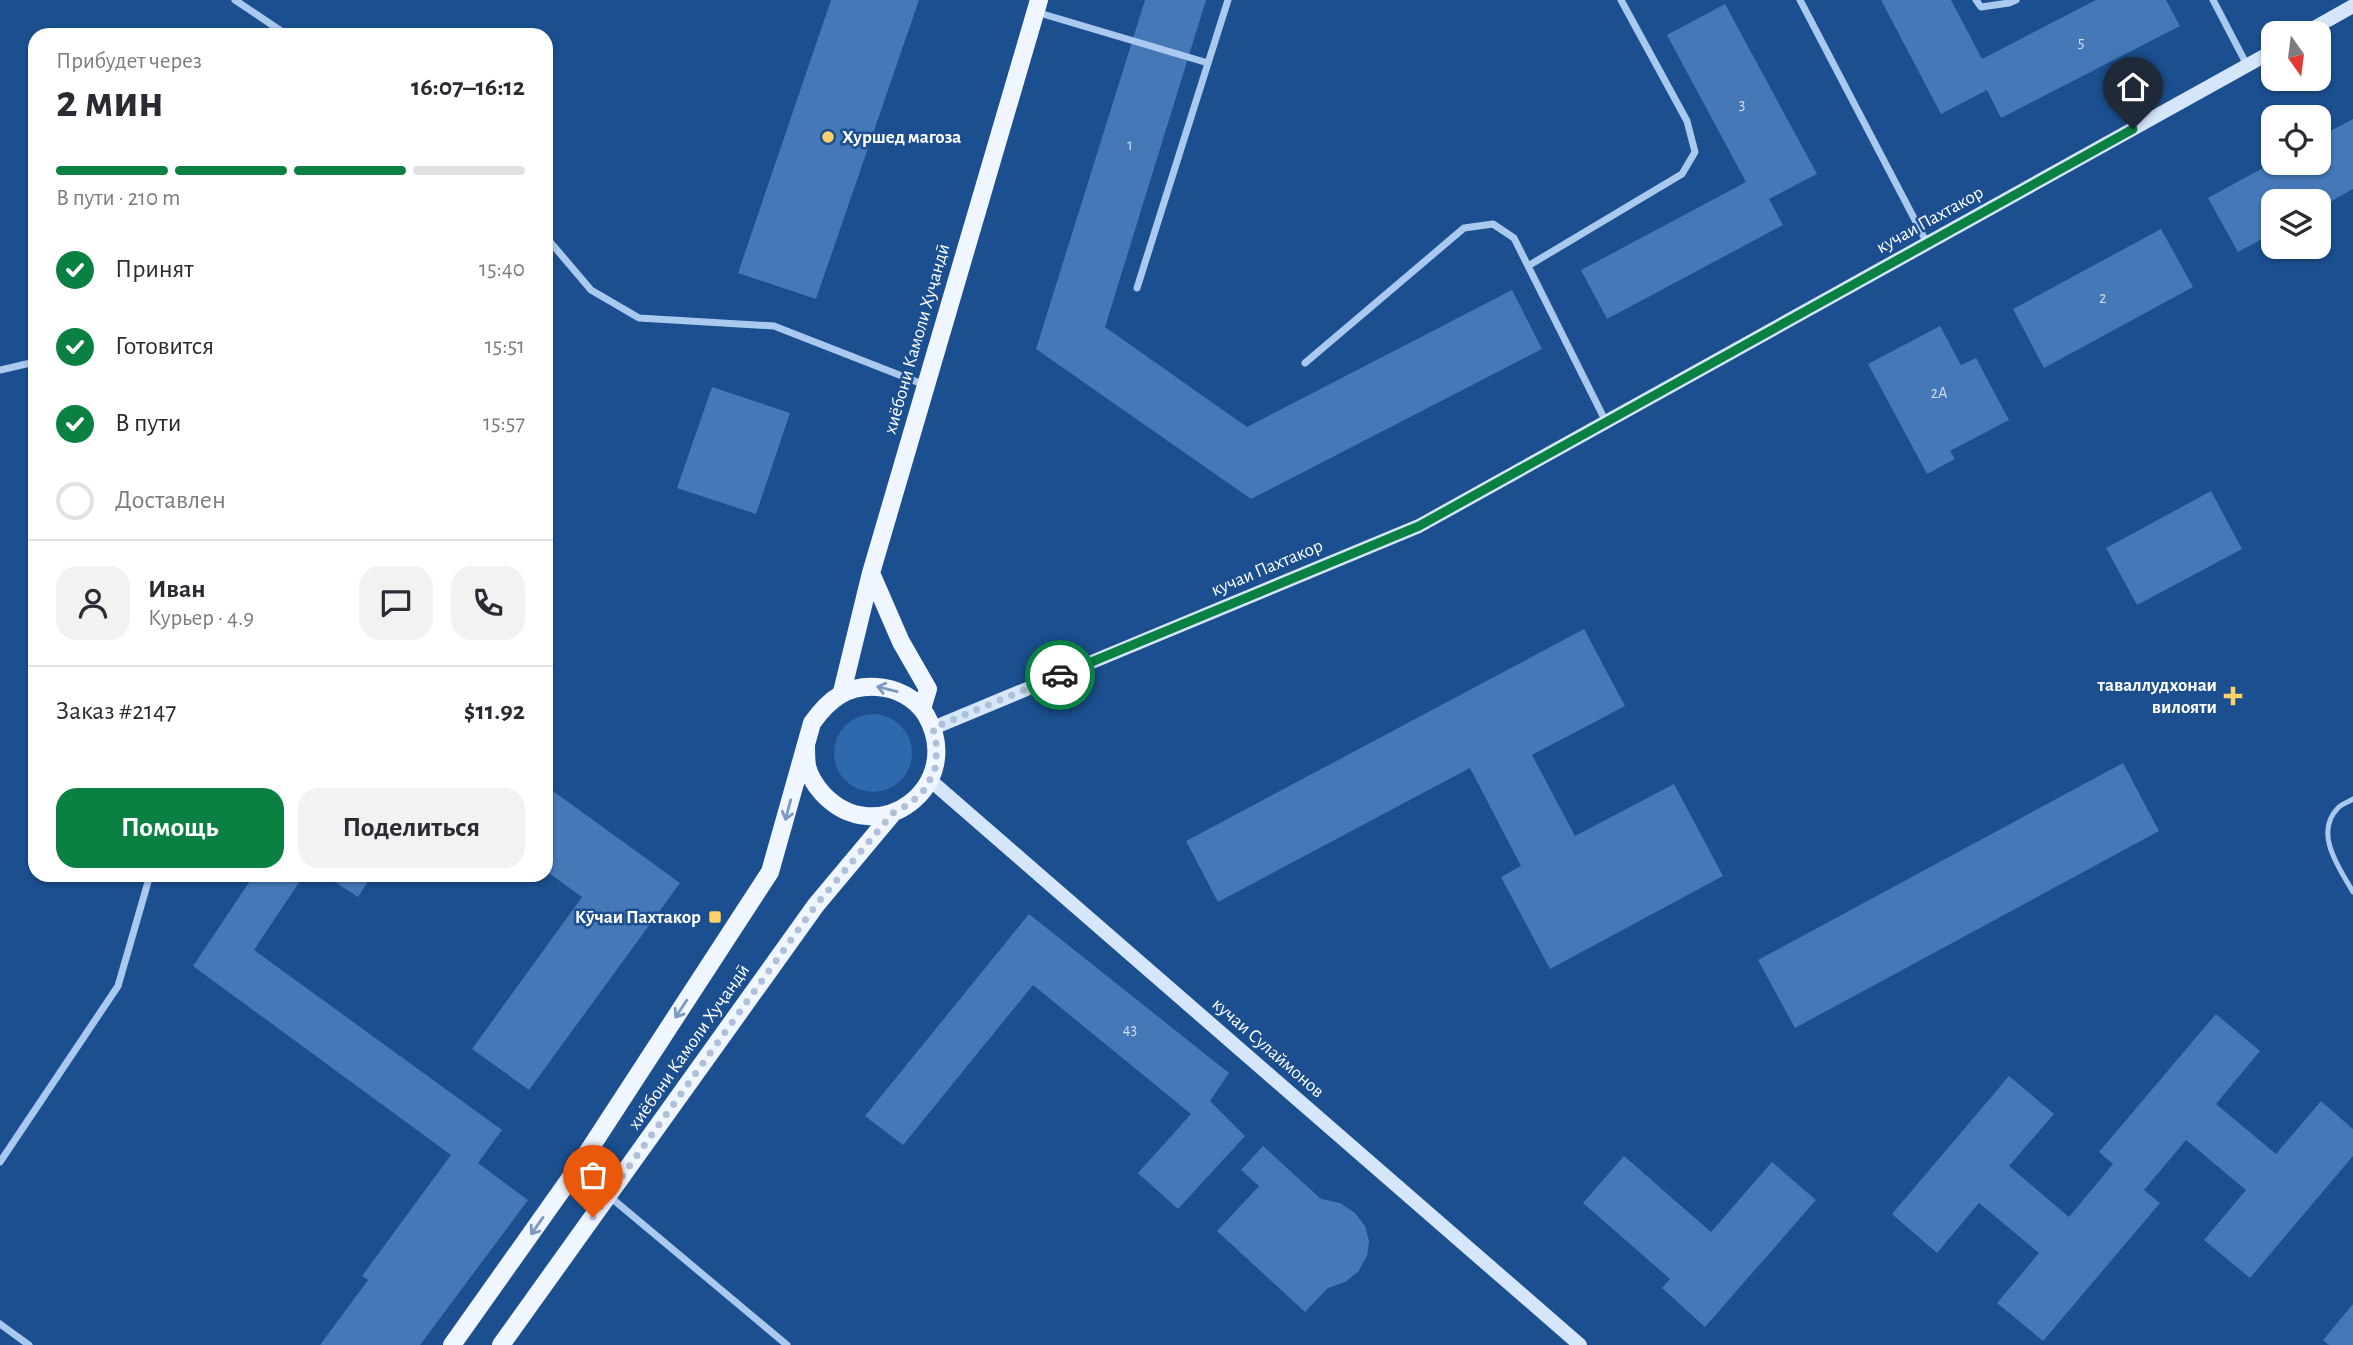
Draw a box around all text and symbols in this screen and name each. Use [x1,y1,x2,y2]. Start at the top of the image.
north arrow [2261,21,2331,91]
map controls [2261,21,2331,259]
house number: 5 [2078,34,2084,50]
text: Прибудет через [56,50,202,73]
pin [2103,57,2163,129]
icon: home [2114,68,2152,106]
text: 16:07–16:12 [411,74,525,100]
text: 2 мин [56,79,164,125]
house number: 3 [1739,96,1745,112]
button: locate [2261,105,2331,175]
place label: Хуршед магоза [842,128,961,147]
marker: Хуршед магоза [820,129,836,145]
house number: 1 [1127,137,1133,153]
street label: кучаи Пахтакор [1873,183,1987,257]
text: В пути · 210 m [56,187,180,210]
button: layers [2261,189,2331,259]
street label: хиёбони Камоли Хуҷандӣ [881,242,953,436]
icon: check [56,251,94,289]
text: Принят [115,256,194,282]
text: 15:40 [479,258,525,281]
house number: 2 [2099,290,2107,306]
icon: check [56,328,94,366]
text: Готовится [115,333,214,359]
text: 15:51 [485,335,525,358]
house number: 2А [1931,385,1948,401]
icon: check [56,405,94,443]
text: В пути [115,410,181,436]
text: 15:57 [483,412,525,435]
text: Доставлен [115,487,226,513]
street label: кучаи Пахтакор [1208,536,1326,600]
button: person [56,566,130,640]
button: chat [359,566,433,640]
button: phone [451,566,525,640]
text: Иван [148,576,206,602]
text: Курьер · 4.9 [148,607,254,630]
courier [1025,640,1095,710]
icon: car [1041,656,1079,694]
place label: таваллудхонаи вилояти [2097,676,2217,717]
one-way arrow [877,682,899,695]
marker: таваллудхонаи вилояти [2223,686,2243,706]
text: Заказ #2147 [56,698,176,724]
text: $11.92 [464,698,525,724]
button: Помощь [56,788,284,868]
button: Поделиться [298,788,525,868]
one-way arrow [780,799,793,821]
place label: Кӯчаи Пахтакор [575,908,701,927]
marker: Кӯчаи Пахтакор [707,909,723,925]
street label: хиёбони Камоли Хуҷандӣ [625,961,753,1133]
street label: кучаи Сулаймонов [1208,994,1328,1102]
one-way arrow [674,999,689,1018]
house number: 43 [1123,1021,1137,1037]
pin [563,1145,623,1217]
icon: bag [574,1156,612,1194]
one-way arrow [530,1216,544,1235]

